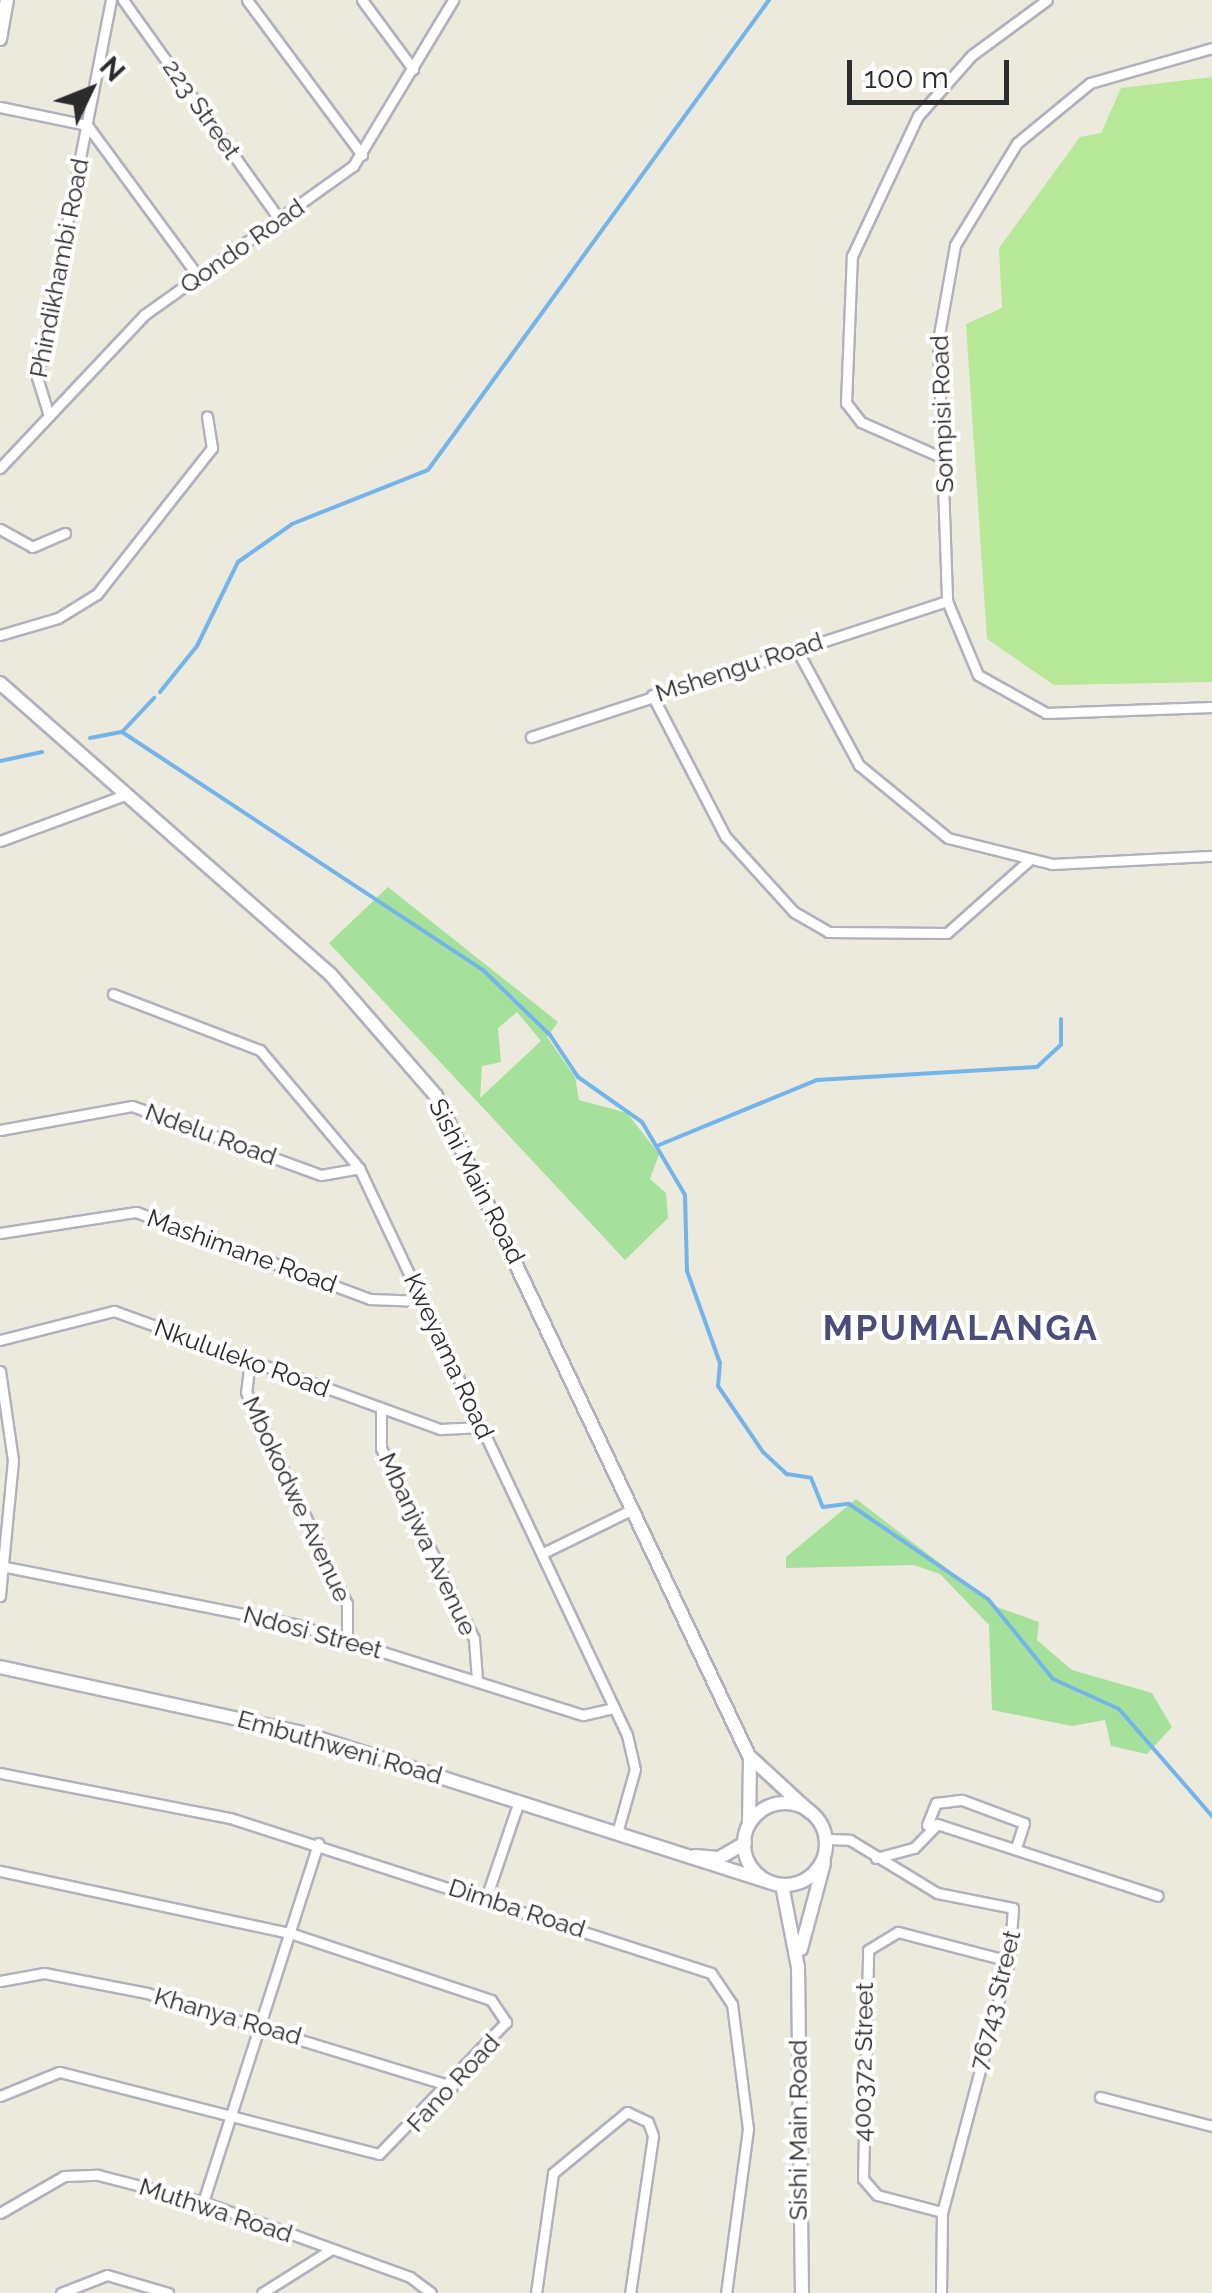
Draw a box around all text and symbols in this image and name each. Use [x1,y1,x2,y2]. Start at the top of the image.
north arrow [40,40,140,140]
scale bar [852,40,1014,102]
text: N [93,50,132,88]
street label: 223 Street [157,53,247,165]
text: 100 m [864,60,949,95]
street label: Phindikhambi Road [23,156,95,380]
street label: Qondo Road [174,192,310,300]
street label: Sompisi Road [924,335,960,493]
street label: Mshengu Road [651,626,827,708]
street label: Sishi Main Road [423,1094,531,1268]
street label: Ndelu Road [141,1096,281,1172]
street label: Mashimane Road [143,1203,341,1299]
street label: Kweyama Road [398,1268,500,1444]
district label: MPUMALANGA [823,1307,1099,1349]
street label: Nkululeko Road [150,1312,334,1404]
street label: Mbokodwe Avenue [236,1391,358,1607]
street label: Mbanjwa Avenue [372,1448,484,1640]
street label: Ndosi Street [240,1599,386,1665]
street label: Embuthweni Road [234,1703,446,1791]
street label: Dimba Road [445,1872,589,1944]
street label: 76743 Street [963,1927,1027,2073]
street label: Khanya Road [151,1981,305,2051]
street label: 400372 Street [847,1982,879,2142]
street label: Fano Road [400,2028,506,2138]
street label: Sishi Main Road [783,2040,813,2220]
street label: Muthwa Road [136,2171,296,2249]

